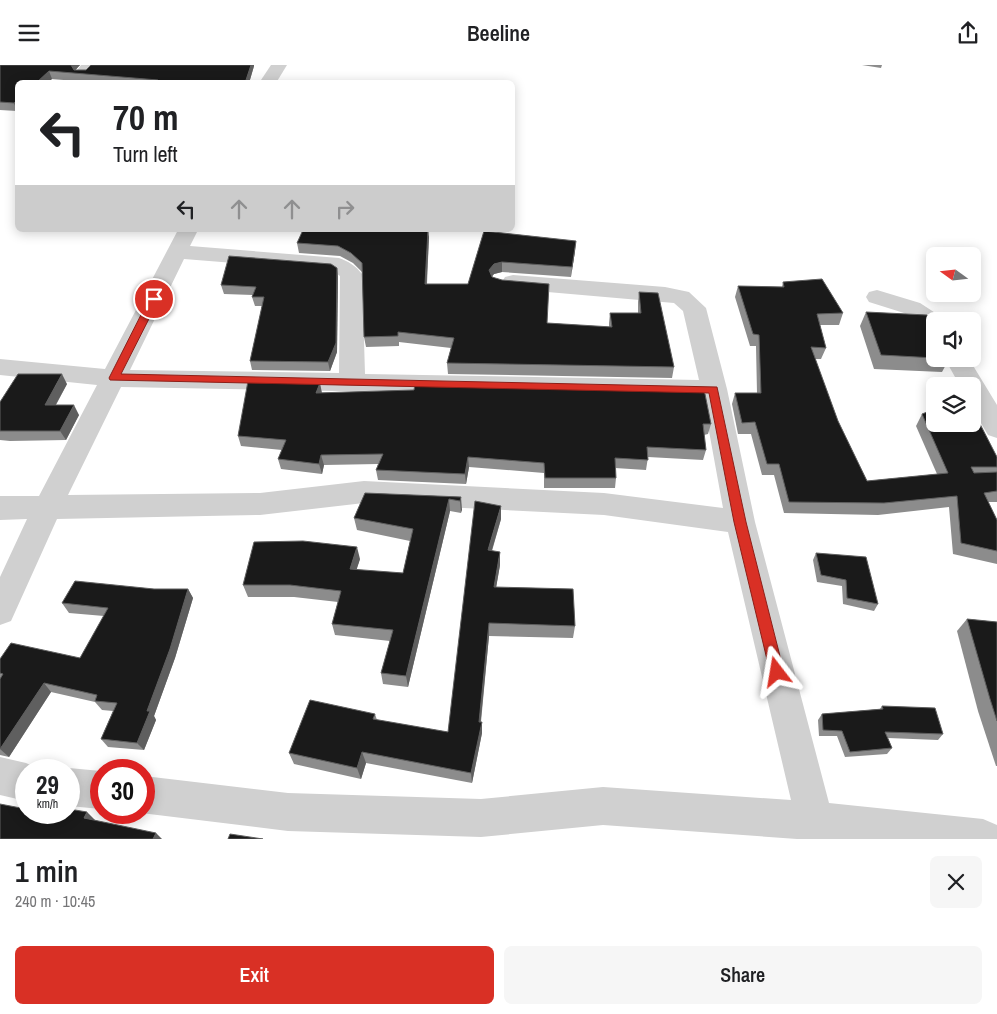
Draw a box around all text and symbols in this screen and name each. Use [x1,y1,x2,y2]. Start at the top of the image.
text: Beeline [467,18,530,48]
icon: menu [15,19,43,47]
icon: share [954,19,982,47]
text: 70 m [113,94,178,141]
icon: left [30,100,95,165]
text: Turn left [113,139,178,169]
icon: left [172,195,200,223]
icon: ahead [225,195,253,223]
icon: ahead [278,195,306,223]
icon: right [331,195,359,223]
north arrow [926,247,981,303]
map controls [926,247,981,432]
pin [133,278,175,320]
icon: arrive [140,285,168,313]
button: sound [926,312,981,367]
button: layers [926,377,981,432]
position arrow [750,645,802,697]
speed limit sign: 30 [90,759,155,824]
text: 29 [36,768,59,802]
text: km/h [37,796,58,812]
text: 1 min [15,851,78,891]
button: close [930,856,982,908]
text: 240 m · 10:45 [15,890,95,912]
button: Exit [15,946,494,1004]
button: Share [504,946,982,1004]

